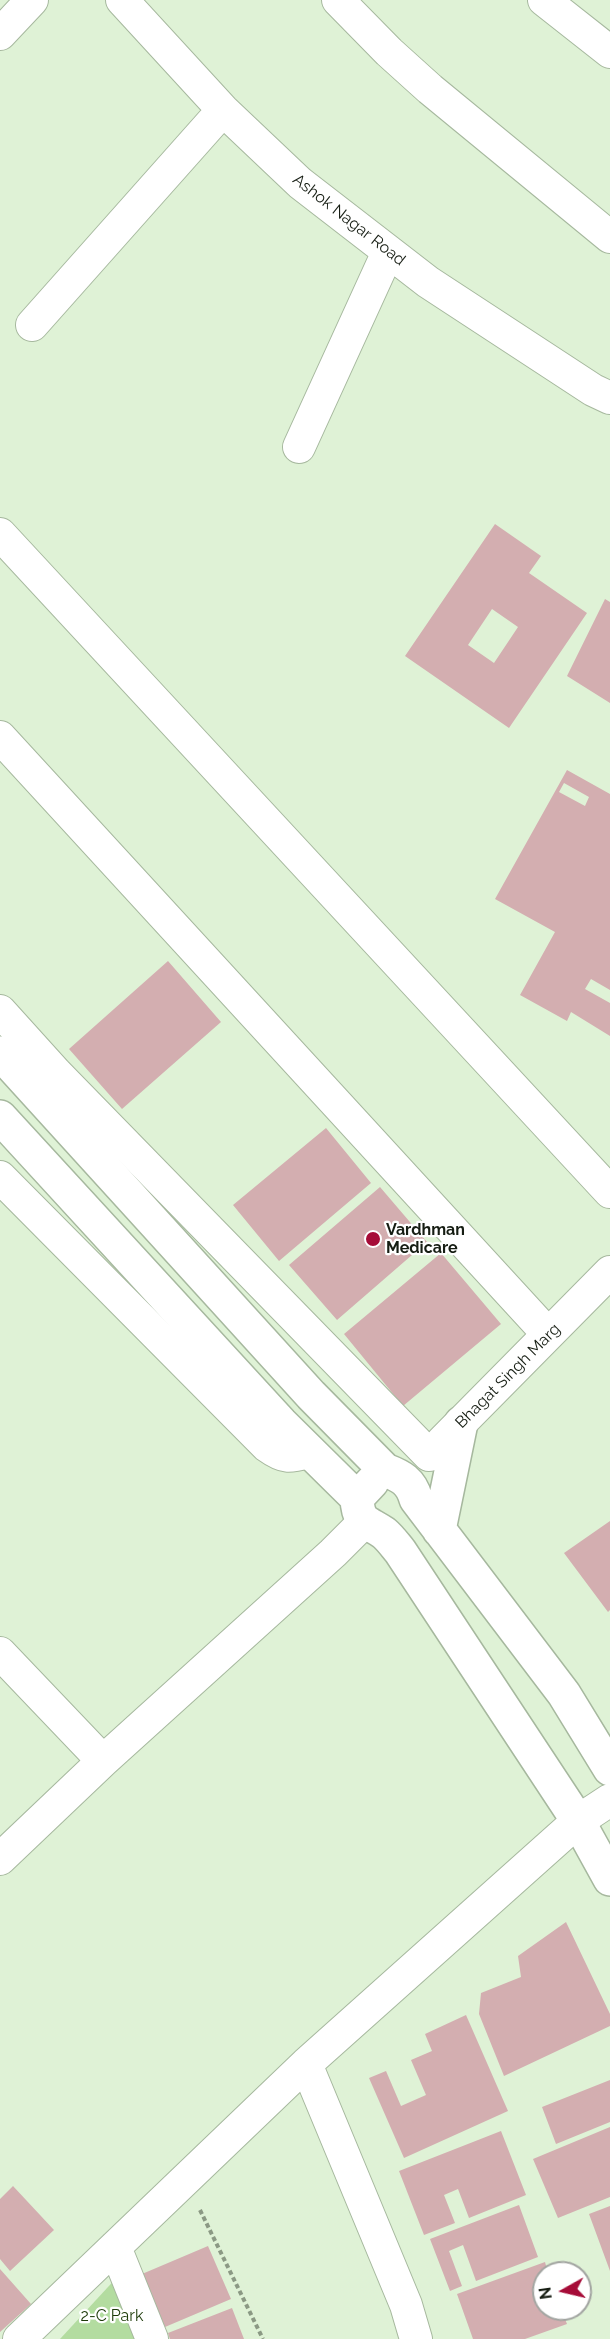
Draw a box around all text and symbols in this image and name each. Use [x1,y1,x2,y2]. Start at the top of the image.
street label: Ashok Nagar Road [289,170,409,270]
place label: Vardhman Medicare [386,1220,465,1258]
marker: Vardhman Medicare [364,1230,382,1248]
street label: Bhagat Singh Marg [452,1320,564,1432]
north arrow [532,2261,592,2321]
text: N [535,2286,556,2301]
park label: 2-C Park [81,2306,143,2326]

